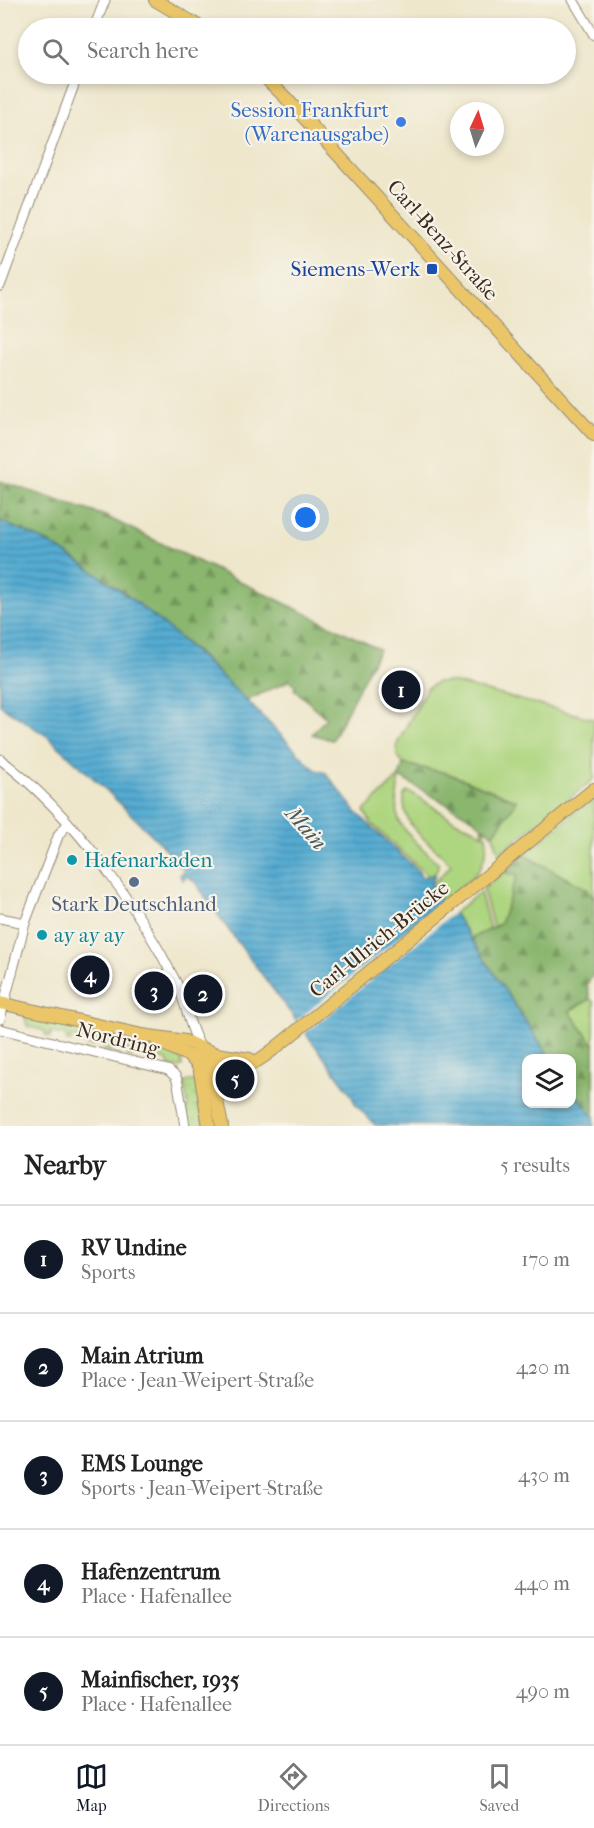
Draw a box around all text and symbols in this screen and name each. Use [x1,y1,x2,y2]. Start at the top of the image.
search box [18,18,576,84]
icon: search [39,35,72,68]
text: Search here [87,38,199,64]
place label: Session Frankfurt (Warenausgabe) [230,98,389,146]
north arrow [450,102,504,156]
marker: Session Frankfurt (Warenausgabe) [394,115,408,129]
street label: Carl-Benz-Straße [383,175,503,305]
place label: Siemens-Werk [290,257,420,281]
marker: Siemens-Werk [425,262,439,276]
your location [291,503,320,532]
pin: 1 [382,668,420,712]
water label: Main [279,799,332,855]
place label: Hafenarkaden [84,848,212,872]
marker: Hafenarkaden [65,853,79,867]
marker: Stark Deutschland [127,875,141,889]
street label: Carl-Ulrich-Brücke [305,876,453,1002]
place label: Stark Deutschland [51,892,217,916]
place label: ay ay ay [54,923,126,947]
marker: ay ay ay [35,928,49,942]
pin: 4 [70,952,110,998]
pin: 3 [134,968,174,1014]
pin: 2 [184,972,222,1016]
street label: Nordring [74,1017,163,1061]
map controls [522,1054,576,1108]
button: layers [522,1054,576,1108]
pin: 5 [216,1056,254,1102]
text: Nearby [24,1150,106,1181]
text: 5 results [500,1154,570,1177]
text: RV Undine [81,1235,187,1261]
text: 1 [40,1248,47,1271]
text: 170 m [521,1248,570,1271]
text: Sports [81,1261,135,1284]
text: Main Atrium [81,1343,204,1369]
text: 2 [38,1356,49,1379]
text: 420 m [516,1356,570,1379]
text: Place · Jean-Weipert-Straße [81,1369,314,1392]
text: EMS Lounge [81,1451,203,1477]
text: 3 [39,1464,48,1487]
text: 430 m [518,1464,570,1487]
text: Sports · Jean-Weipert-Straße [81,1477,323,1500]
text: Hafenzentrum [81,1559,220,1585]
text: 4 [38,1572,49,1595]
text: 440 m [514,1572,570,1595]
text: Place · Hafenallee [81,1585,232,1608]
text: Mainfischer, 1935 [81,1667,240,1693]
text: 5 [39,1680,48,1703]
text: 490 m [516,1680,570,1703]
text: Place · Hafenallee [81,1693,232,1716]
tab: Map [75,1760,108,1815]
tab: Directions [258,1760,330,1815]
tab: Saved [479,1760,519,1815]

